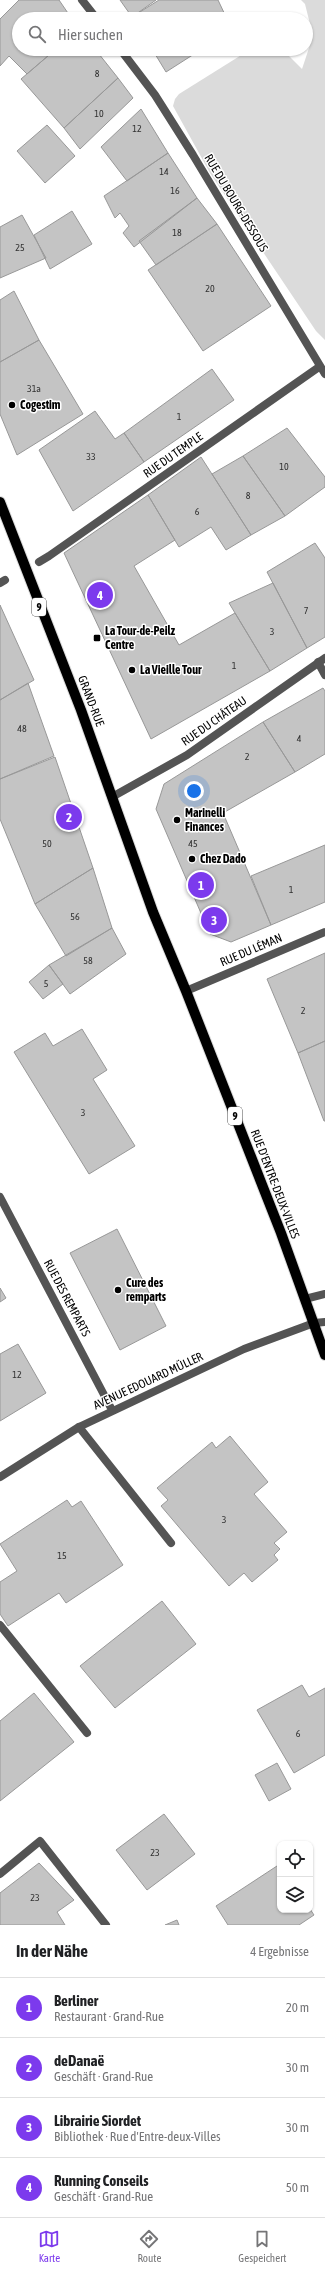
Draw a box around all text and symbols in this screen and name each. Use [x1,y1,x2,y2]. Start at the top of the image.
search box [12,12,313,56]
icon: search [26,23,48,45]
text: Hier suchen [58,26,123,43]
house number: 8 [95,68,100,79]
house number: 10 [94,108,104,119]
house number: 12 [132,123,142,134]
street label: RUE DU BOURG-DESSOUS [201,152,271,254]
house number: 14 [159,166,169,177]
house number: 16 [170,185,180,196]
house number: 18 [172,227,182,238]
house number: 25 [15,242,25,253]
house number: 20 [205,283,215,294]
house number: 31a [27,383,41,394]
place label: Cogestim [20,398,61,412]
marker: Cogestim [7,400,17,410]
house number: 1 [177,411,182,422]
street label: RUE DU TEMPLE [141,429,205,481]
house number: 33 [86,451,96,462]
house number: 10 [279,461,289,472]
house number: 8 [246,490,251,501]
house number: 6 [195,506,200,517]
pin: 4 [87,580,113,610]
road number: 9 [32,598,46,616]
house number: 7 [304,605,309,616]
place label: La Tour-de-Peilz Centre [105,624,176,652]
house number: 3 [270,626,275,637]
marker: La Tour-de-Peilz Centre [92,633,102,643]
house number: 1 [232,660,237,671]
place label: La Vieille Tour [140,663,202,677]
marker: La Vieille Tour [127,665,137,675]
street label: GRAND-RUE [75,674,107,728]
street label: RUE DU CHÂTEAU [179,693,249,749]
house number: 48 [17,723,27,734]
house number: 4 [297,733,302,744]
house number: 2 [245,751,250,762]
your location [184,781,204,801]
pin: 2 [56,802,82,832]
place label: Marinelli Finances [185,806,226,834]
marker: Marinelli Finances [172,815,182,825]
house number: 50 [42,838,52,849]
house number: 45 [188,838,198,849]
place label: Chez Dado [200,852,247,866]
marker: Chez Dado [187,854,197,864]
pin: 1 [188,870,214,900]
house number: 1 [289,884,294,895]
pin: 3 [201,905,227,935]
house number: 56 [70,911,80,922]
street label: RUE DU LÉMAN [218,931,284,969]
house number: 58 [83,955,93,966]
house number: 5 [44,978,49,989]
house number: 2 [301,1005,306,1016]
house number: 3 [81,1107,86,1118]
road number: 9 [228,1107,242,1125]
street label: RUE D'ENTRE-DEUX-VILLES [248,1127,302,1241]
street label: RUE DES REMPARTS [41,1257,93,1339]
place label: Cure des remparts [126,1276,167,1304]
marker: Cure des remparts [113,1285,123,1295]
street label: AVENUE EDOUARD MÜLLER [91,1349,205,1413]
house number: 12 [12,1369,22,1380]
house number: 3 [222,1514,227,1525]
house number: 15 [57,1550,67,1561]
house number: 6 [296,1728,301,1739]
map controls [277,1841,313,1913]
button: locate [277,1841,313,1877]
house number: 23 [150,1847,160,1858]
button: layers [277,1877,313,1913]
house number: 23 [30,1892,40,1903]
text: In der Nähe [16,1941,88,1961]
text: 4 Ergebnisse [250,1944,309,1959]
text: Berliner [54,1992,98,2009]
text: 1 [26,2000,32,2015]
text: 20 m [286,2000,309,2015]
text: Restaurant · Grand-Rue [54,2009,164,2024]
text: deDanaë [54,2052,104,2069]
text: 2 [26,2060,32,2075]
text: 30 m [286,2060,309,2075]
text: Geschäft · Grand-Rue [54,2069,153,2084]
text: Librairie Siordet [54,2112,141,2129]
text: 3 [26,2120,32,2135]
text: 30 m [286,2120,309,2135]
text: Bibliothek · Rue d'Entre-deux-Villes [54,2129,221,2144]
text: Running Conseils [54,2172,148,2189]
text: 4 [26,2180,32,2195]
text: 50 m [286,2180,309,2195]
text: Geschäft · Grand-Rue [54,2189,153,2204]
tab: Karte [38,2228,60,2264]
tab: Route [137,2228,161,2264]
tab: Gespeichert [238,2228,287,2264]

